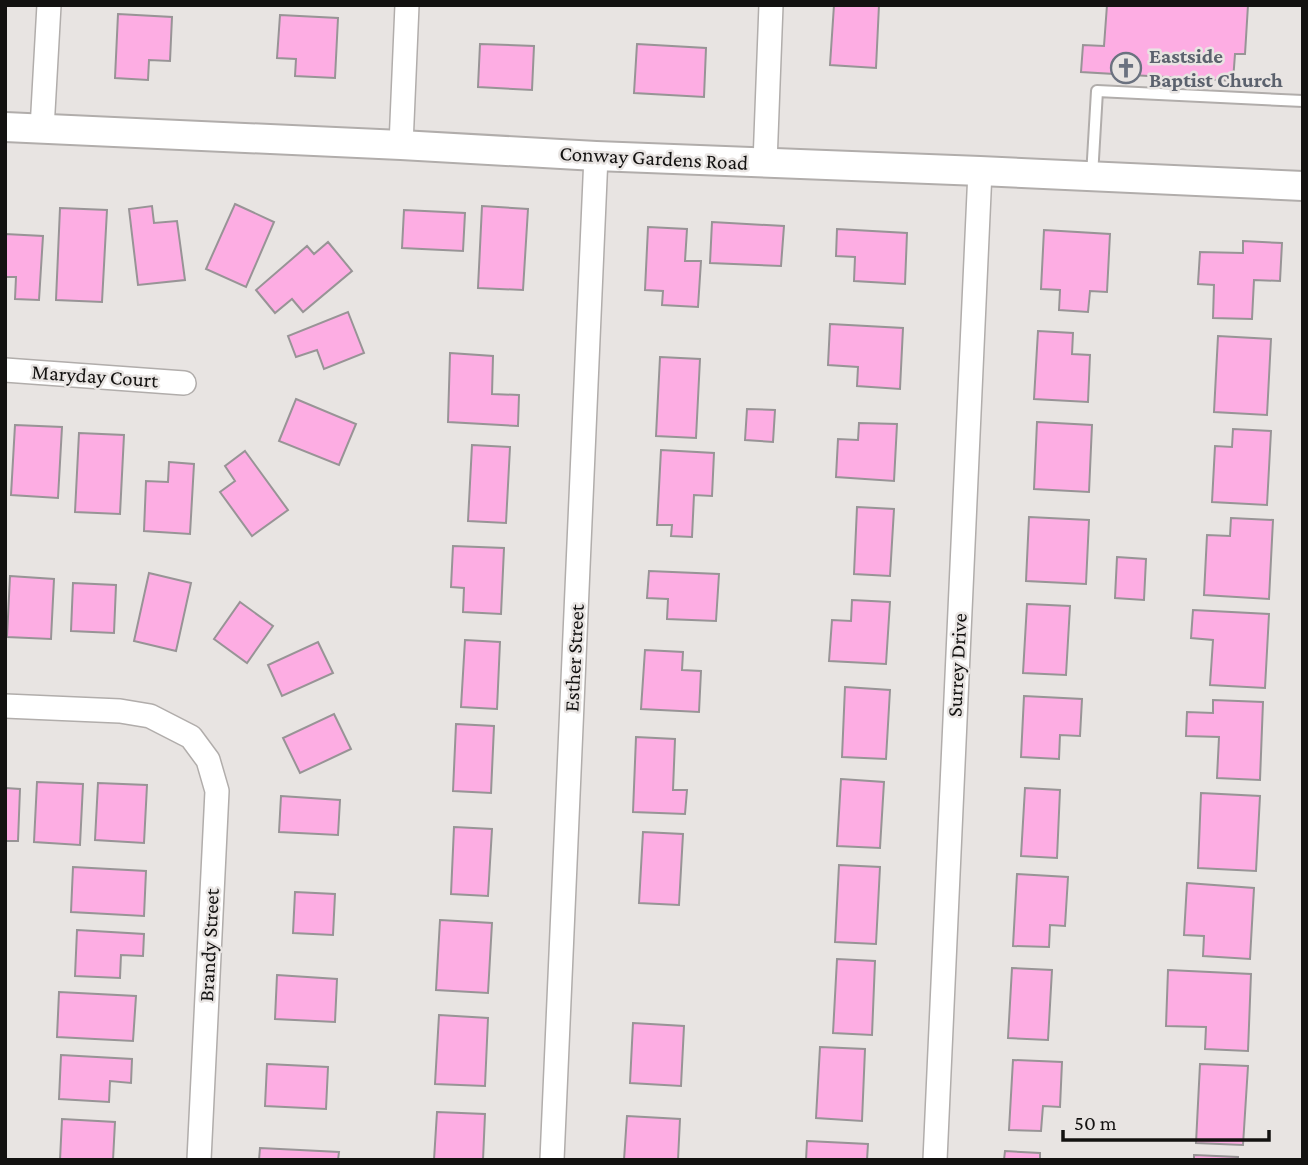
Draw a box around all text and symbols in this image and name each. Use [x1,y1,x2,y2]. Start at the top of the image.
place label: Eastside Baptist Church [1149,44,1283,92]
church icon: Eastside Baptist Church [1109,51,1143,85]
street label: Conway Gardens Road [559,141,749,175]
street label: Maryday Court [31,360,160,392]
street label: Esther Street [559,603,589,712]
street label: Surrey Drive [942,612,972,718]
street label: Brandy Street [194,887,224,1002]
scale bar [1063,1098,1270,1142]
text: 50 m [1074,1111,1117,1135]

